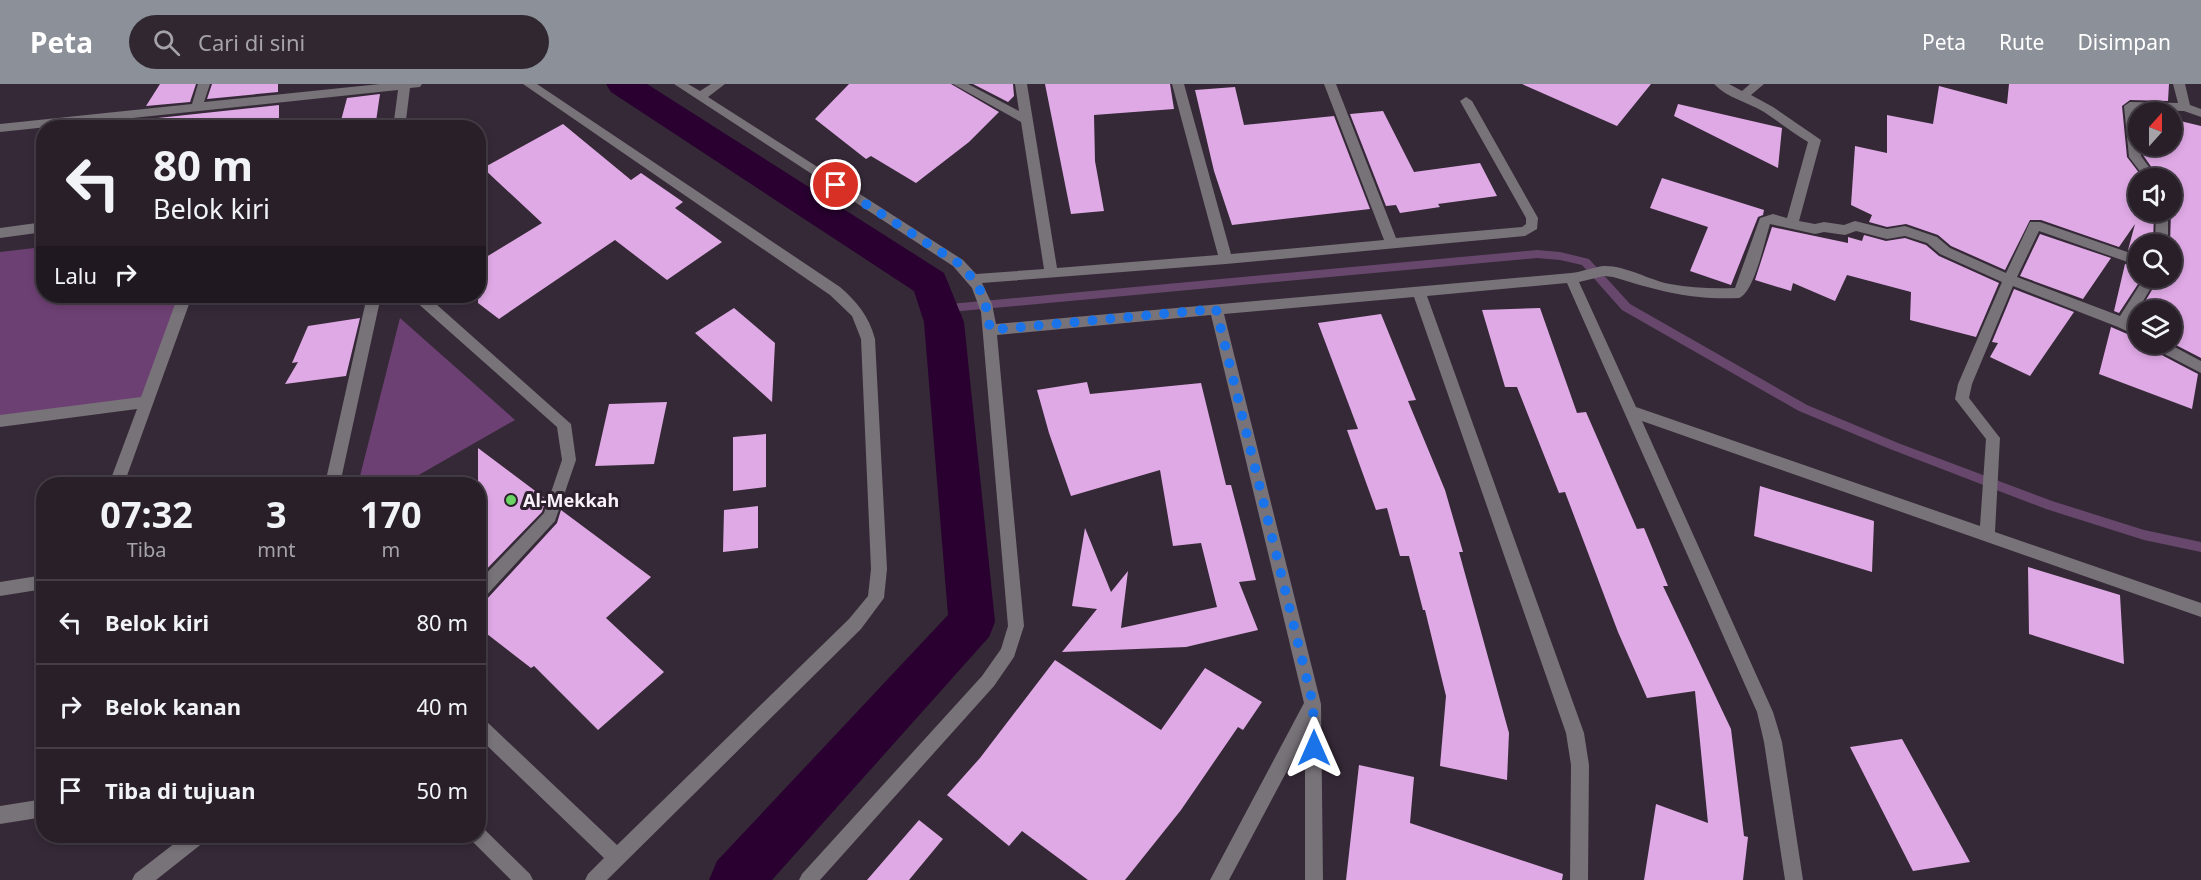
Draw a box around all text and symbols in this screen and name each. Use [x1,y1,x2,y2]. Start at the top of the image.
search box [129,15,549,69]
text: Peta [30,23,93,61]
icon: search [150,26,183,59]
text: Cari di sini [198,27,305,57]
text: Peta [1922,28,1966,56]
text: Rute [1999,28,2044,56]
text: Disimpan [2077,28,2171,56]
north arrow [2128,102,2182,156]
map controls [2128,102,2182,354]
text: 80 m [153,136,253,193]
icon: left [54,144,132,222]
pin [810,159,861,210]
icon: arrive [819,168,852,201]
button: sound [2128,168,2182,222]
text: Belok kiri [153,190,270,227]
button: search [2128,234,2182,288]
icon: right [109,258,142,291]
text: Lalu [54,260,97,290]
button: layers [2128,300,2182,354]
place label: Al-Mekkah [523,488,619,512]
text: 07:32 [100,490,193,539]
text: 3 [266,490,287,539]
text: 170 [360,490,422,539]
marker: Al-Mekkah [504,493,518,507]
text: Tiba [127,536,167,563]
text: mnt [257,536,295,563]
text: m [381,536,400,563]
icon: left [54,606,87,639]
text: Belok kiri [105,607,209,637]
text: 80 m [417,607,468,637]
icon: right [54,690,87,723]
text: Belok kanan [105,691,241,721]
text: 40 m [417,691,468,721]
position arrow [1282,716,1346,780]
icon: arrive [54,774,87,807]
text: Tiba di tujuan [105,775,255,805]
text: 50 m [417,775,468,805]

